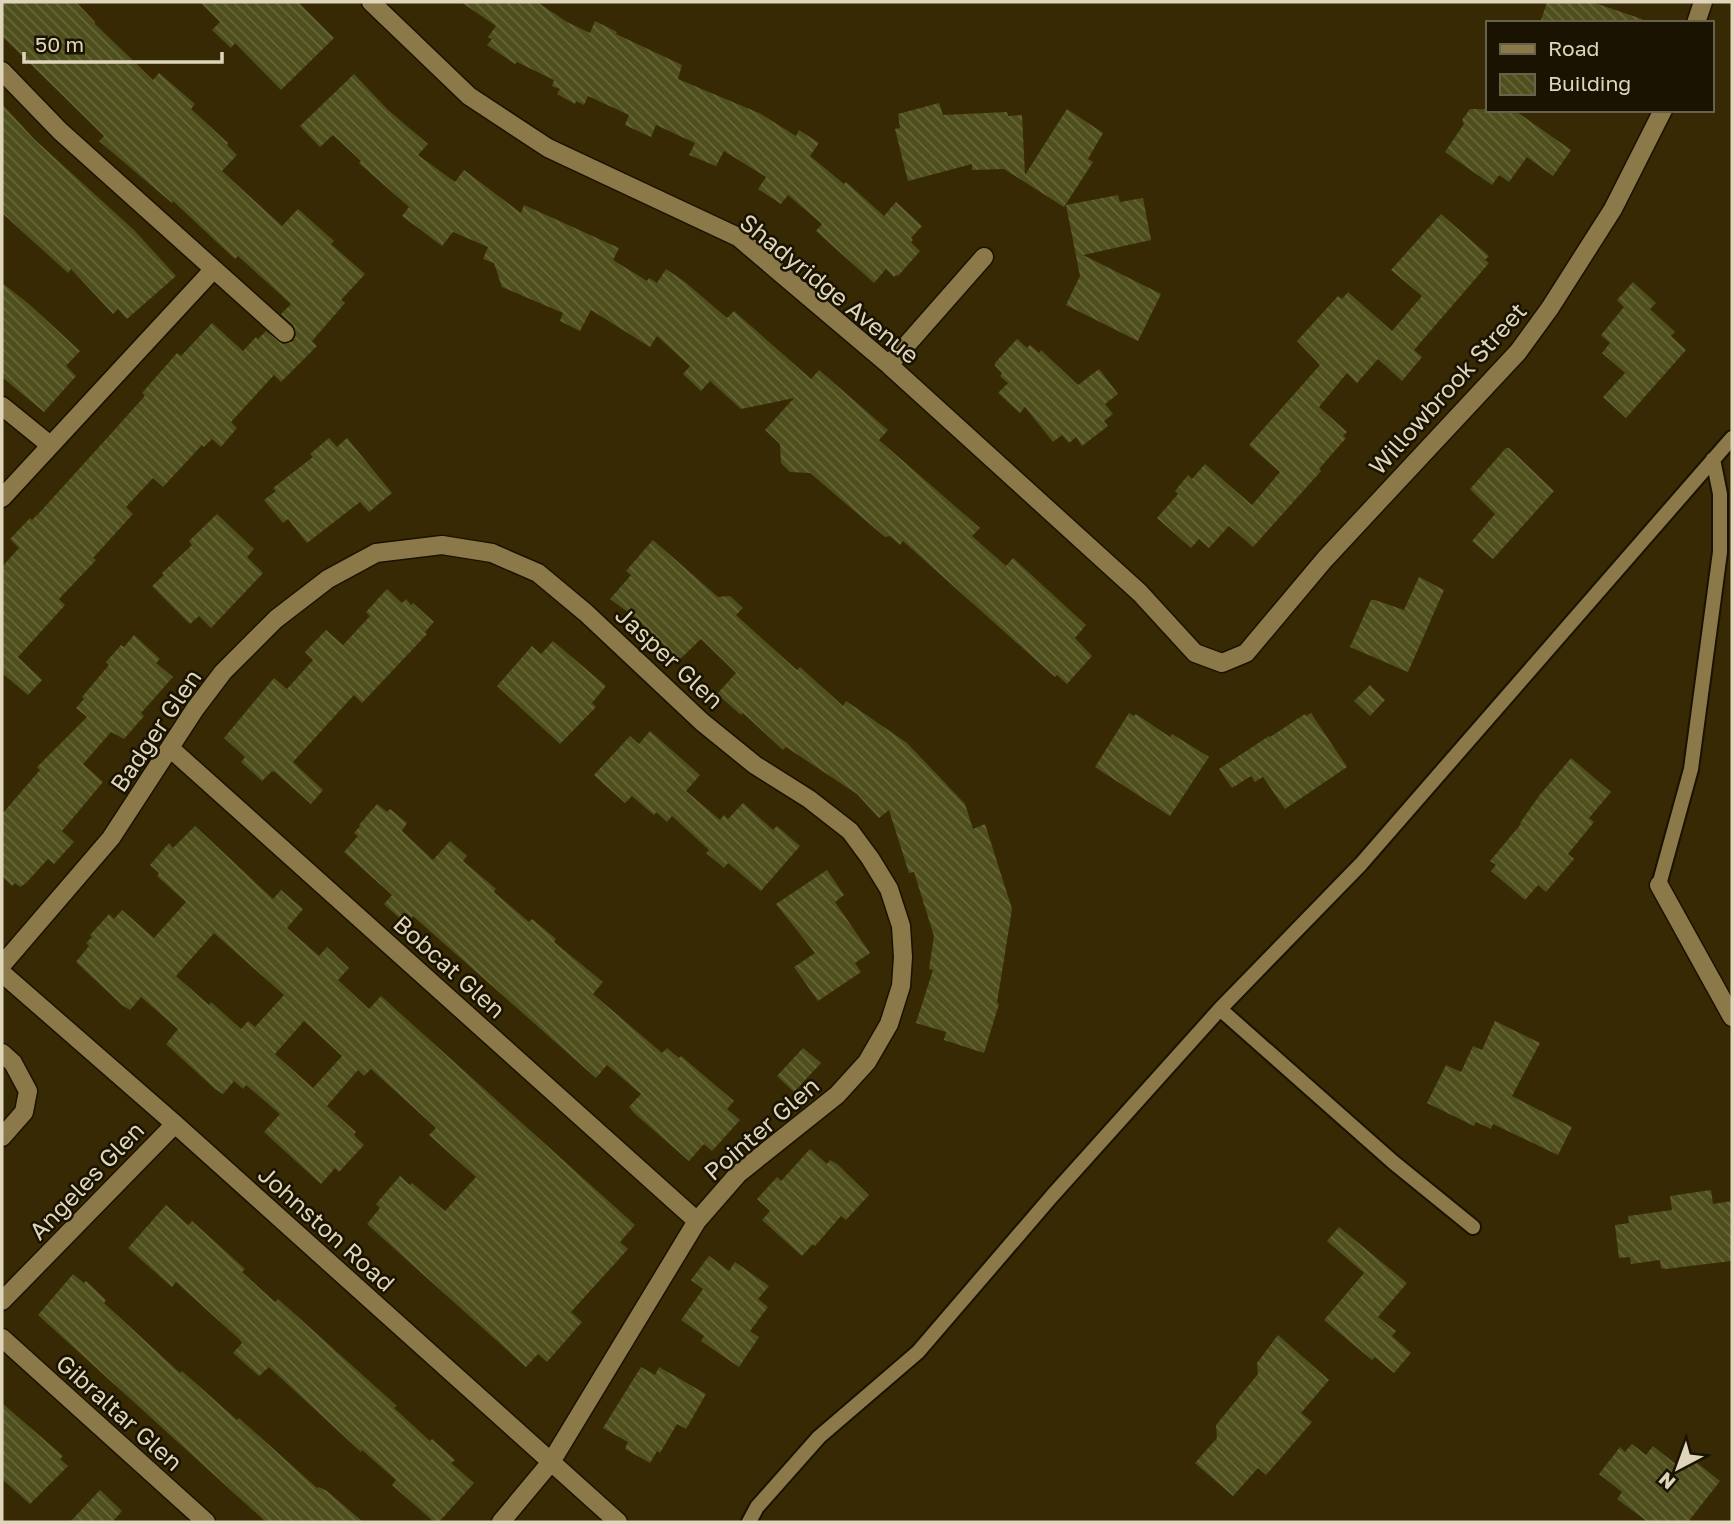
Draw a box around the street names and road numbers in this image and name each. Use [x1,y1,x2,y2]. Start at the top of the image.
street label: Shadyridge Avenue [735,207,925,369]
street label: Willowbrook Street [1362,296,1532,480]
street label: Jasper Glen [610,600,730,714]
street label: Badger Glen [103,663,207,797]
street label: Bobcat Glen [388,908,512,1024]
street label: Pointer Glen [698,1070,824,1186]
street label: Angeles Glen [23,1115,149,1245]
street label: Johnston Road [253,1159,401,1297]
street label: Gibraltar Glen [51,1348,189,1476]

